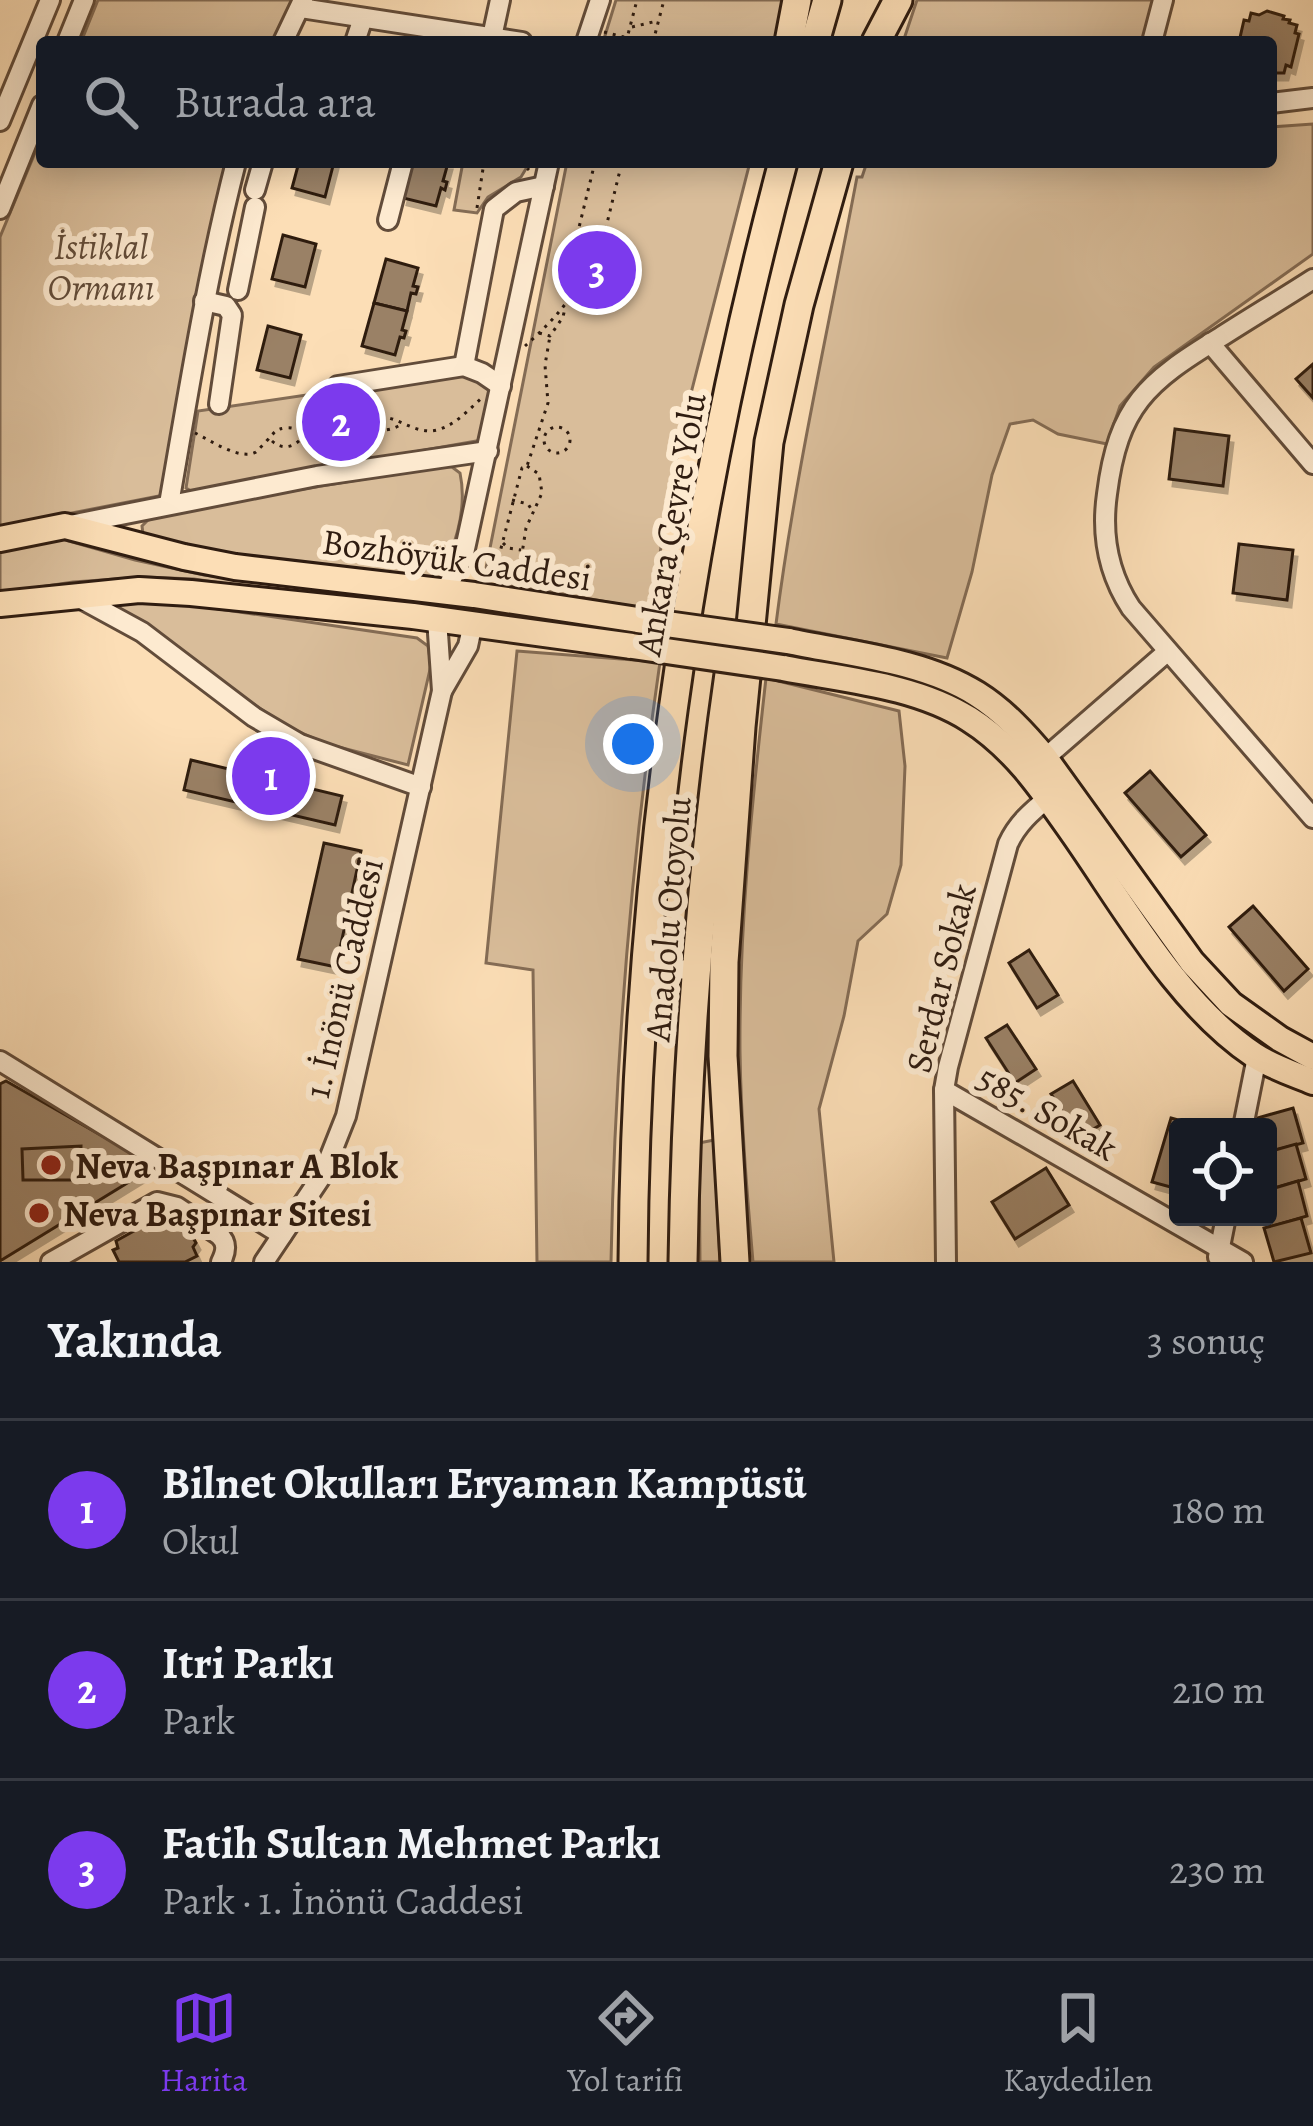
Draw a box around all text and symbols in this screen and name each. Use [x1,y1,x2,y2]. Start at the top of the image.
search box [36,36,1277,168]
icon: search [78,69,144,135]
text: Burada ara [174,71,376,133]
park label: İstiklal Ormanı [48,222,154,312]
pin: 3 [558,225,636,315]
pin: 2 [302,377,380,467]
street label: Ankara Çevre Yolu [623,388,718,660]
street label: Bozhöyük Caddesi [319,516,595,603]
your location [603,714,663,774]
pin: 1 [232,731,310,821]
street label: Anadolu Otoyolu [632,794,703,1044]
street label: 1. İnönü Caddesi [292,853,395,1103]
street label: Serdar Sokak [893,878,988,1078]
street label: 585. Sokak [969,1053,1127,1172]
map controls [1169,1118,1277,1226]
button: locate [1169,1118,1277,1226]
place label: Neva Başpınar A Blok [75,1141,399,1190]
marker: Neva Başpınar A Blok [38,1152,64,1178]
place label: Neva Başpınar Sitesi [63,1189,372,1238]
marker: Neva Başpınar Sitesi [26,1200,52,1226]
text: Yakında [48,1305,222,1375]
text: 3 sonuç [1147,1314,1265,1367]
text: Bilnet Okulları Eryaman Kampüsü [162,1452,807,1514]
text: 1 [80,1483,94,1536]
text: 180 m [1172,1483,1265,1536]
text: Okul [162,1514,239,1567]
text: Itri Parkı [162,1632,334,1694]
text: 2 [78,1663,96,1716]
text: 210 m [1172,1663,1265,1716]
text: Park [162,1694,235,1747]
text: Fatih Sultan Mehmet Parkı [162,1812,661,1874]
text: 3 [79,1843,95,1896]
text: 230 m [1169,1843,1265,1896]
text: Park · 1. İnönü Caddesi [162,1874,524,1927]
tab: Harita [160,1985,248,2102]
tab: Yol tarifi [568,1985,683,2102]
tab: Kaydedilen [1003,1985,1153,2102]

